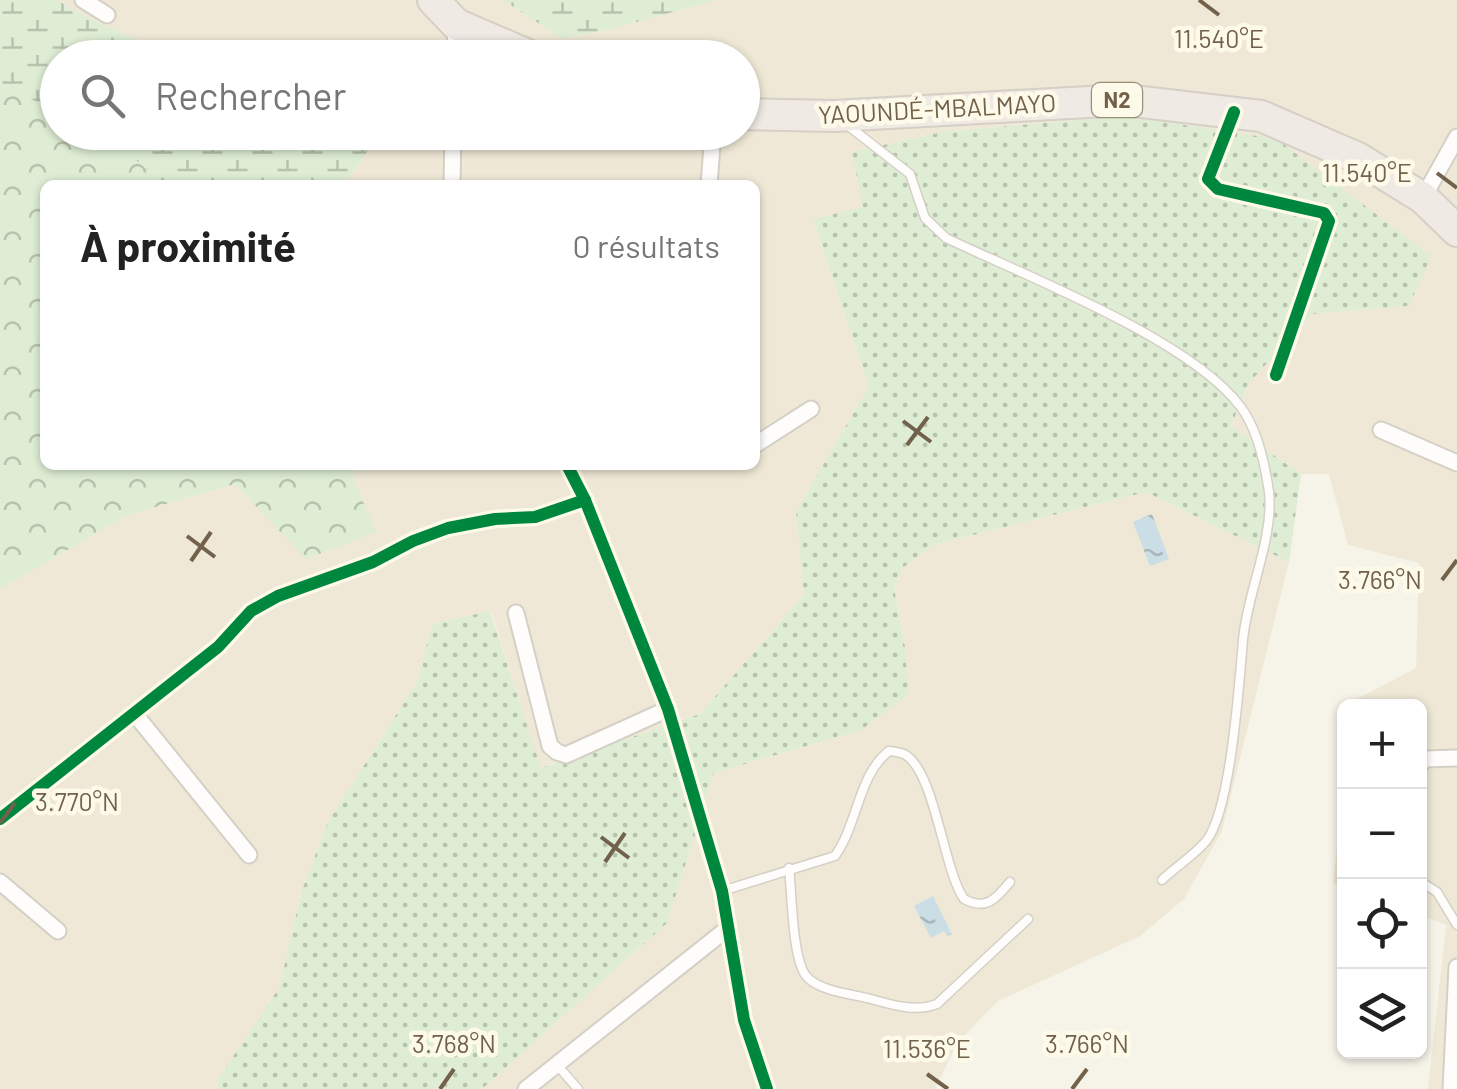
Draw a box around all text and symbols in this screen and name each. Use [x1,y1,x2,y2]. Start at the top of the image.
text: 11.540°E [1174,23,1264,53]
search box [40,40,760,150]
icon: search [75,68,130,123]
text: Rechercher [155,72,346,118]
road number: N2 [1092,83,1142,117]
street label: YAOUNDÉ-MBALMAYO [817,87,1057,129]
text: 11.540°E [1322,157,1412,187]
text: À proximité [80,220,296,270]
text: 0 résultats [572,226,720,264]
text: 3.766°N [1338,564,1422,594]
map controls [1337,699,1427,1059]
button: + [1337,699,1427,789]
text: 3.770°N [35,786,119,816]
button: − [1337,789,1427,879]
button: locate [1337,879,1427,969]
button: layers [1337,969,1427,1059]
text: 3.768°N [412,1028,496,1058]
text: 3.766°N [1045,1028,1129,1058]
text: 11.536°E [883,1033,971,1063]

